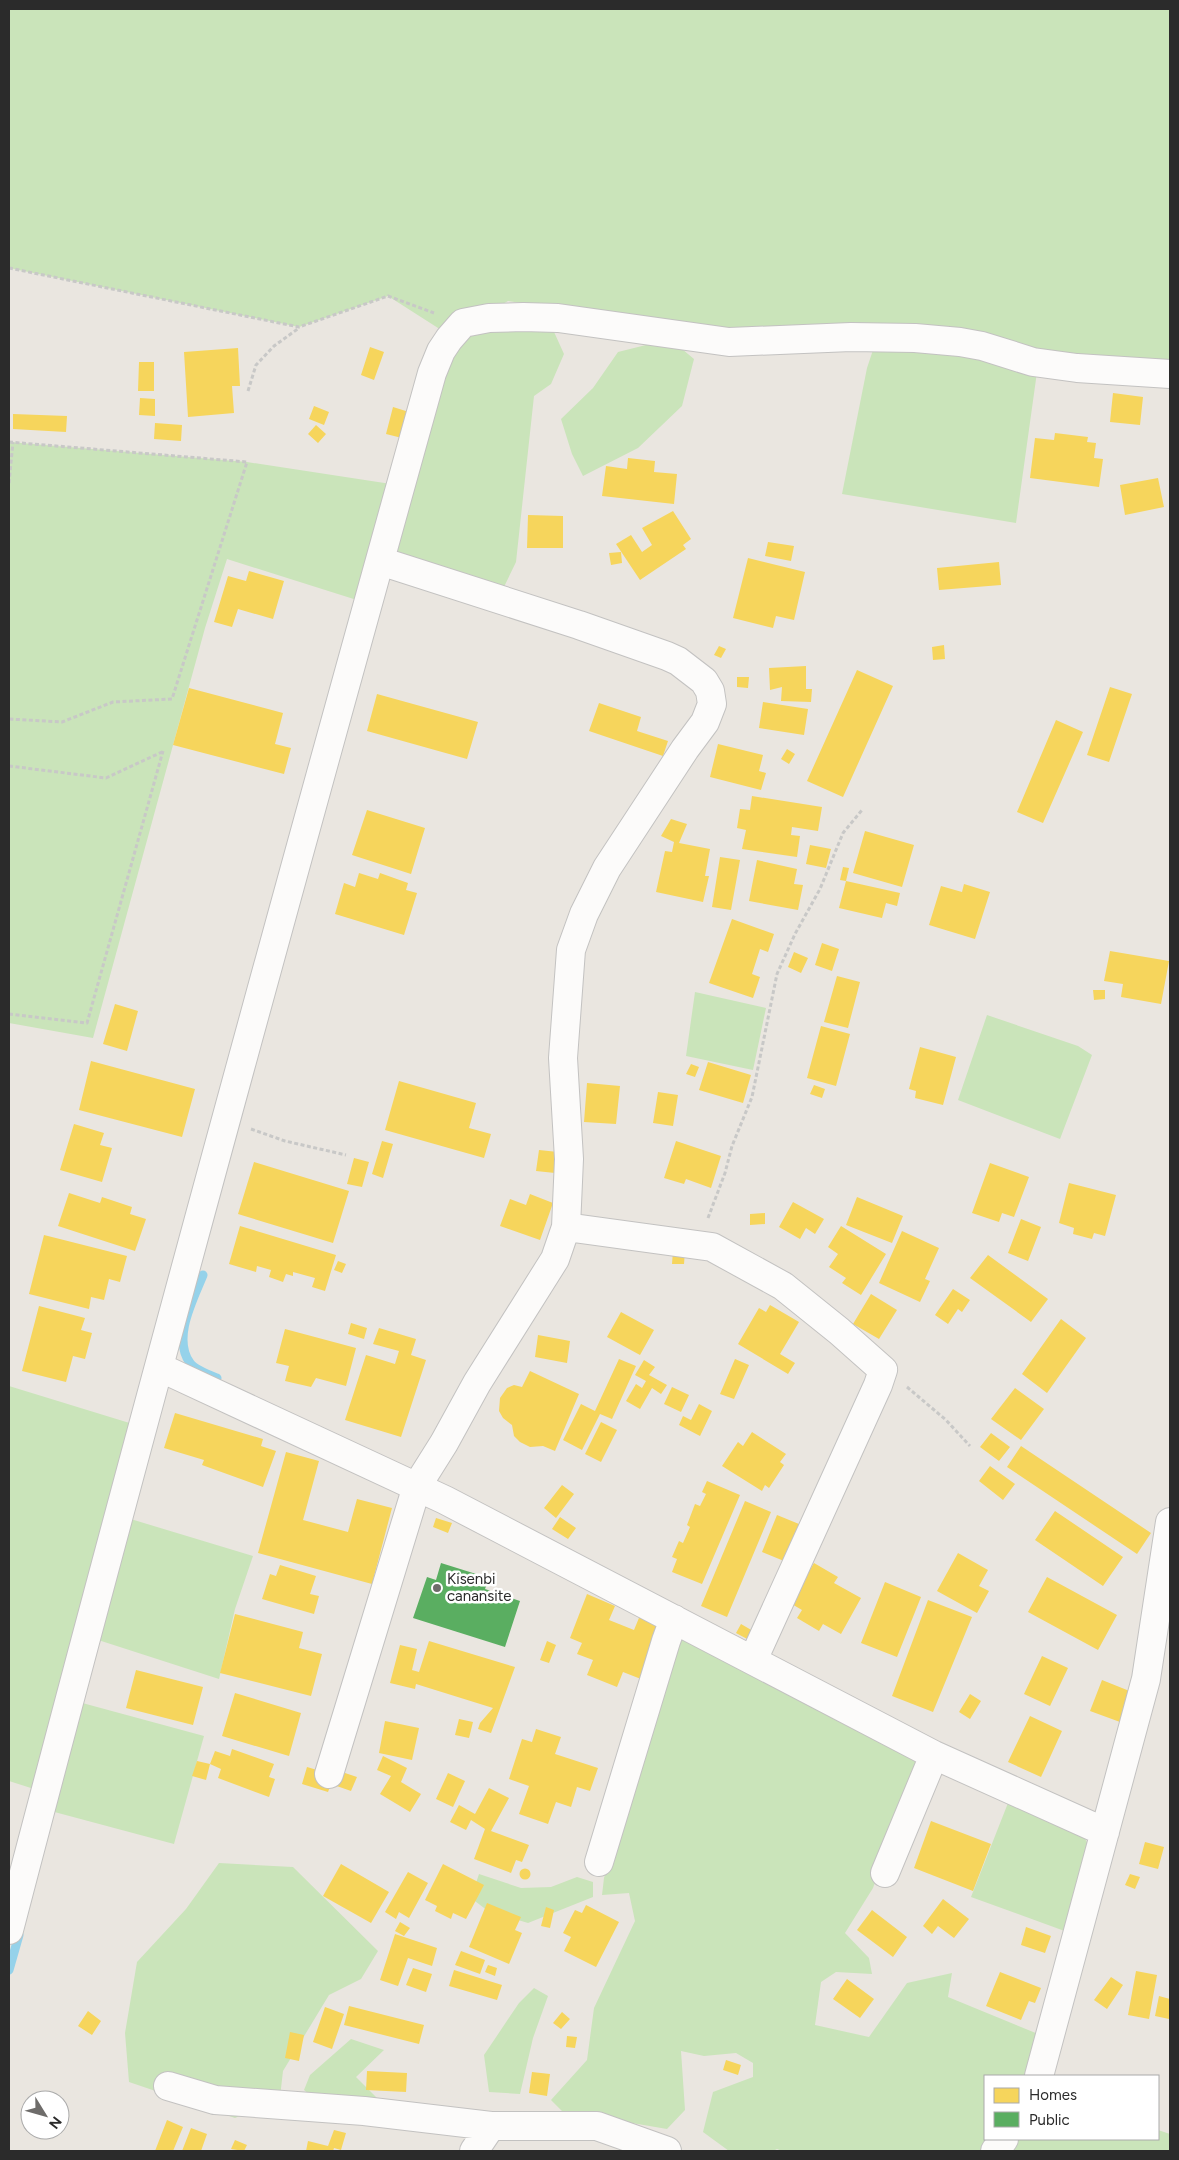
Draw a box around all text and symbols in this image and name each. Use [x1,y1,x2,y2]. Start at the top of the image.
place label: Kisenbi canansite [447,1570,511,1605]
marker: Kisenbi canansite [431,1582,443,1594]
legend [984,2075,1159,2140]
text: Homes [1029,2086,1077,2104]
north arrow [20,2090,70,2140]
text: Public [1029,2111,1070,2129]
text: N [45,2113,65,2132]

